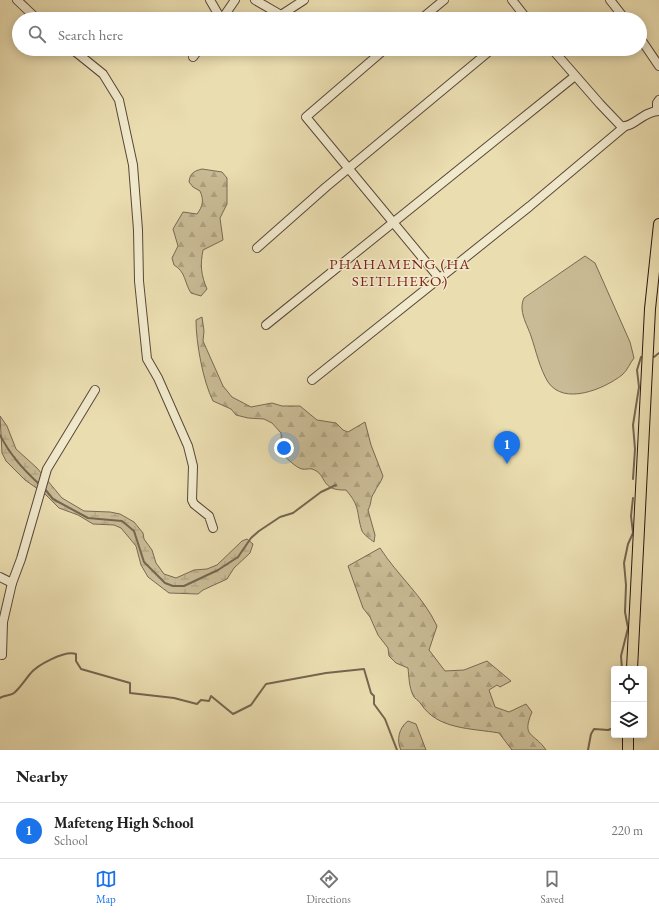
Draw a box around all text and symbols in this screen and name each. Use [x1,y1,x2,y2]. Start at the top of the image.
search box [12,12,647,56]
icon: search [26,23,48,45]
text: Search here [58,25,123,44]
district label: PHAHAMENG (HA SEITLHEKO) [329,254,471,290]
pin: 1 [494,431,520,464]
your location [274,438,294,458]
map controls [611,666,647,738]
button: locate [611,666,647,702]
button: layers [611,702,647,738]
text: Nearby [16,765,68,787]
text: Mafeteng High School [54,813,194,832]
text: 1 [26,822,32,839]
text: 220 m [612,822,643,839]
text: School [54,832,88,849]
tab: Map [95,868,117,906]
tab: Directions [307,868,351,906]
tab: Saved [541,868,564,906]

